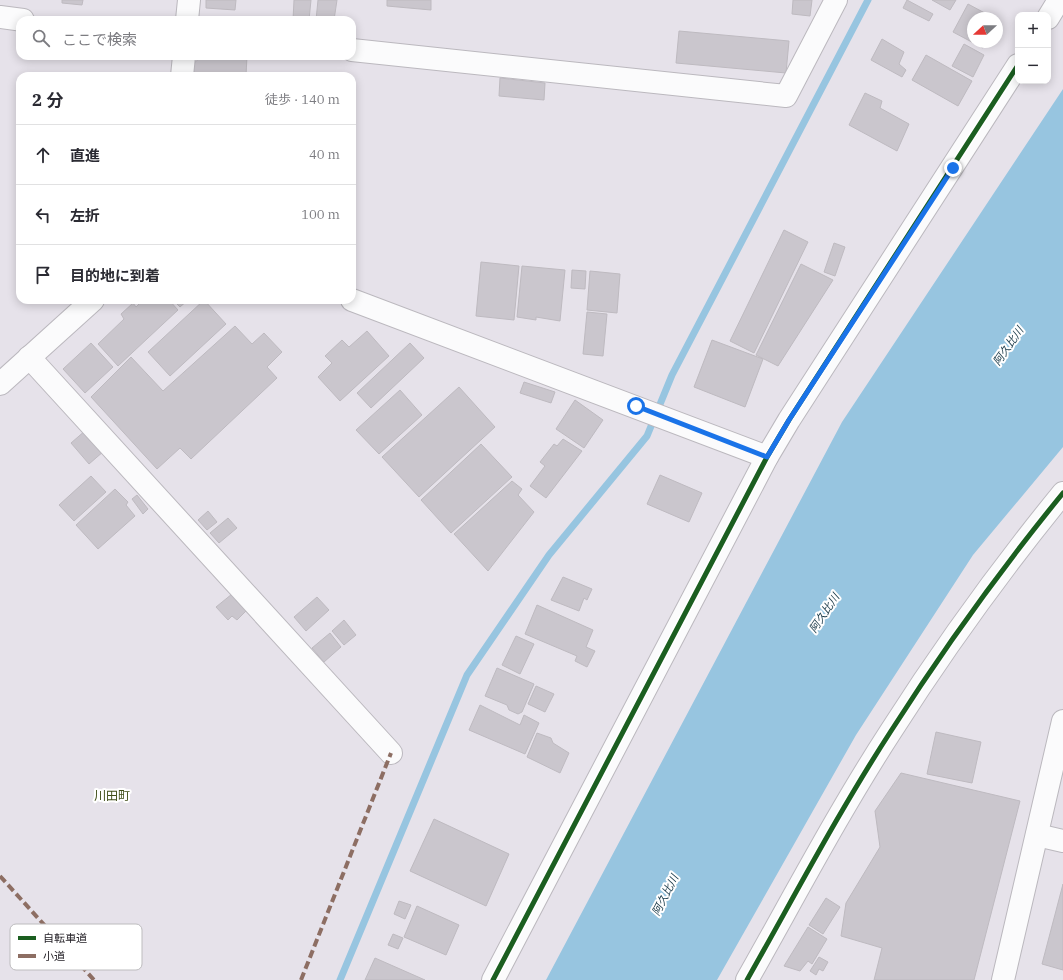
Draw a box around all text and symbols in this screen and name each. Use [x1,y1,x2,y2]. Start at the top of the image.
north arrow [967,12,1003,48]
map controls [1015,12,1051,84]
button: + [1015,12,1051,48]
search box [16,16,356,60]
icon: search [30,27,52,49]
text: ここで検索 [62,30,137,49]
button: − [1015,48,1051,84]
text: 2 分 [32,89,63,111]
text: 徒歩 · 140 m [265,91,340,108]
icon: ahead [32,144,54,166]
text: 直進 [70,146,100,165]
text: 40 m [309,146,340,163]
route end [944,159,962,177]
icon: left [32,204,54,226]
text: 左折 [70,206,100,225]
text: 100 m [301,206,340,223]
icon: arrive [32,264,54,286]
text: 目的地に到着 [70,266,160,285]
water label: 阿久比川 [990,323,1027,368]
route start [627,397,645,415]
water label: 阿久比川 [806,590,843,635]
district label: 川田町 [94,788,130,803]
water label: 阿久比川 [649,871,682,918]
legend [10,924,142,970]
text: 自転車道 [43,931,87,945]
text: 小道 [43,949,65,963]

